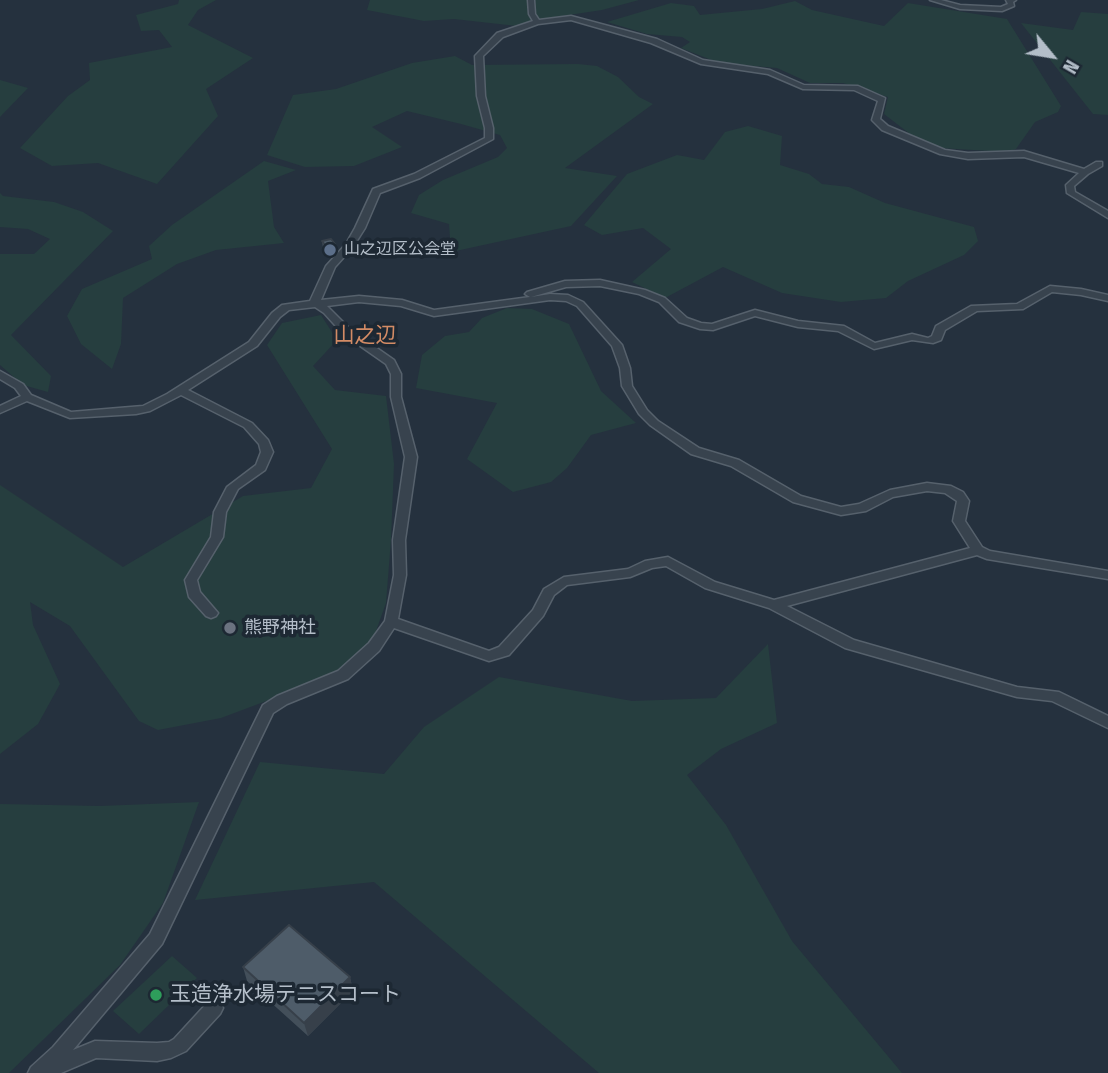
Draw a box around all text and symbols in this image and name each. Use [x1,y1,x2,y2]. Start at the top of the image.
north arrow [1017,21,1087,91]
text: N [1058,56,1083,77]
place label: 山之辺区公会堂 [344,240,456,260]
marker: 山之辺区公会堂 [322,242,338,258]
district label: 山之辺 [334,323,396,349]
place label: 熊野神社 [244,617,316,639]
marker: 熊野神社 [222,620,238,636]
place label: 玉造浄水場テニスコート [170,982,401,1008]
marker: 玉造浄水場テニスコート [148,987,164,1003]

